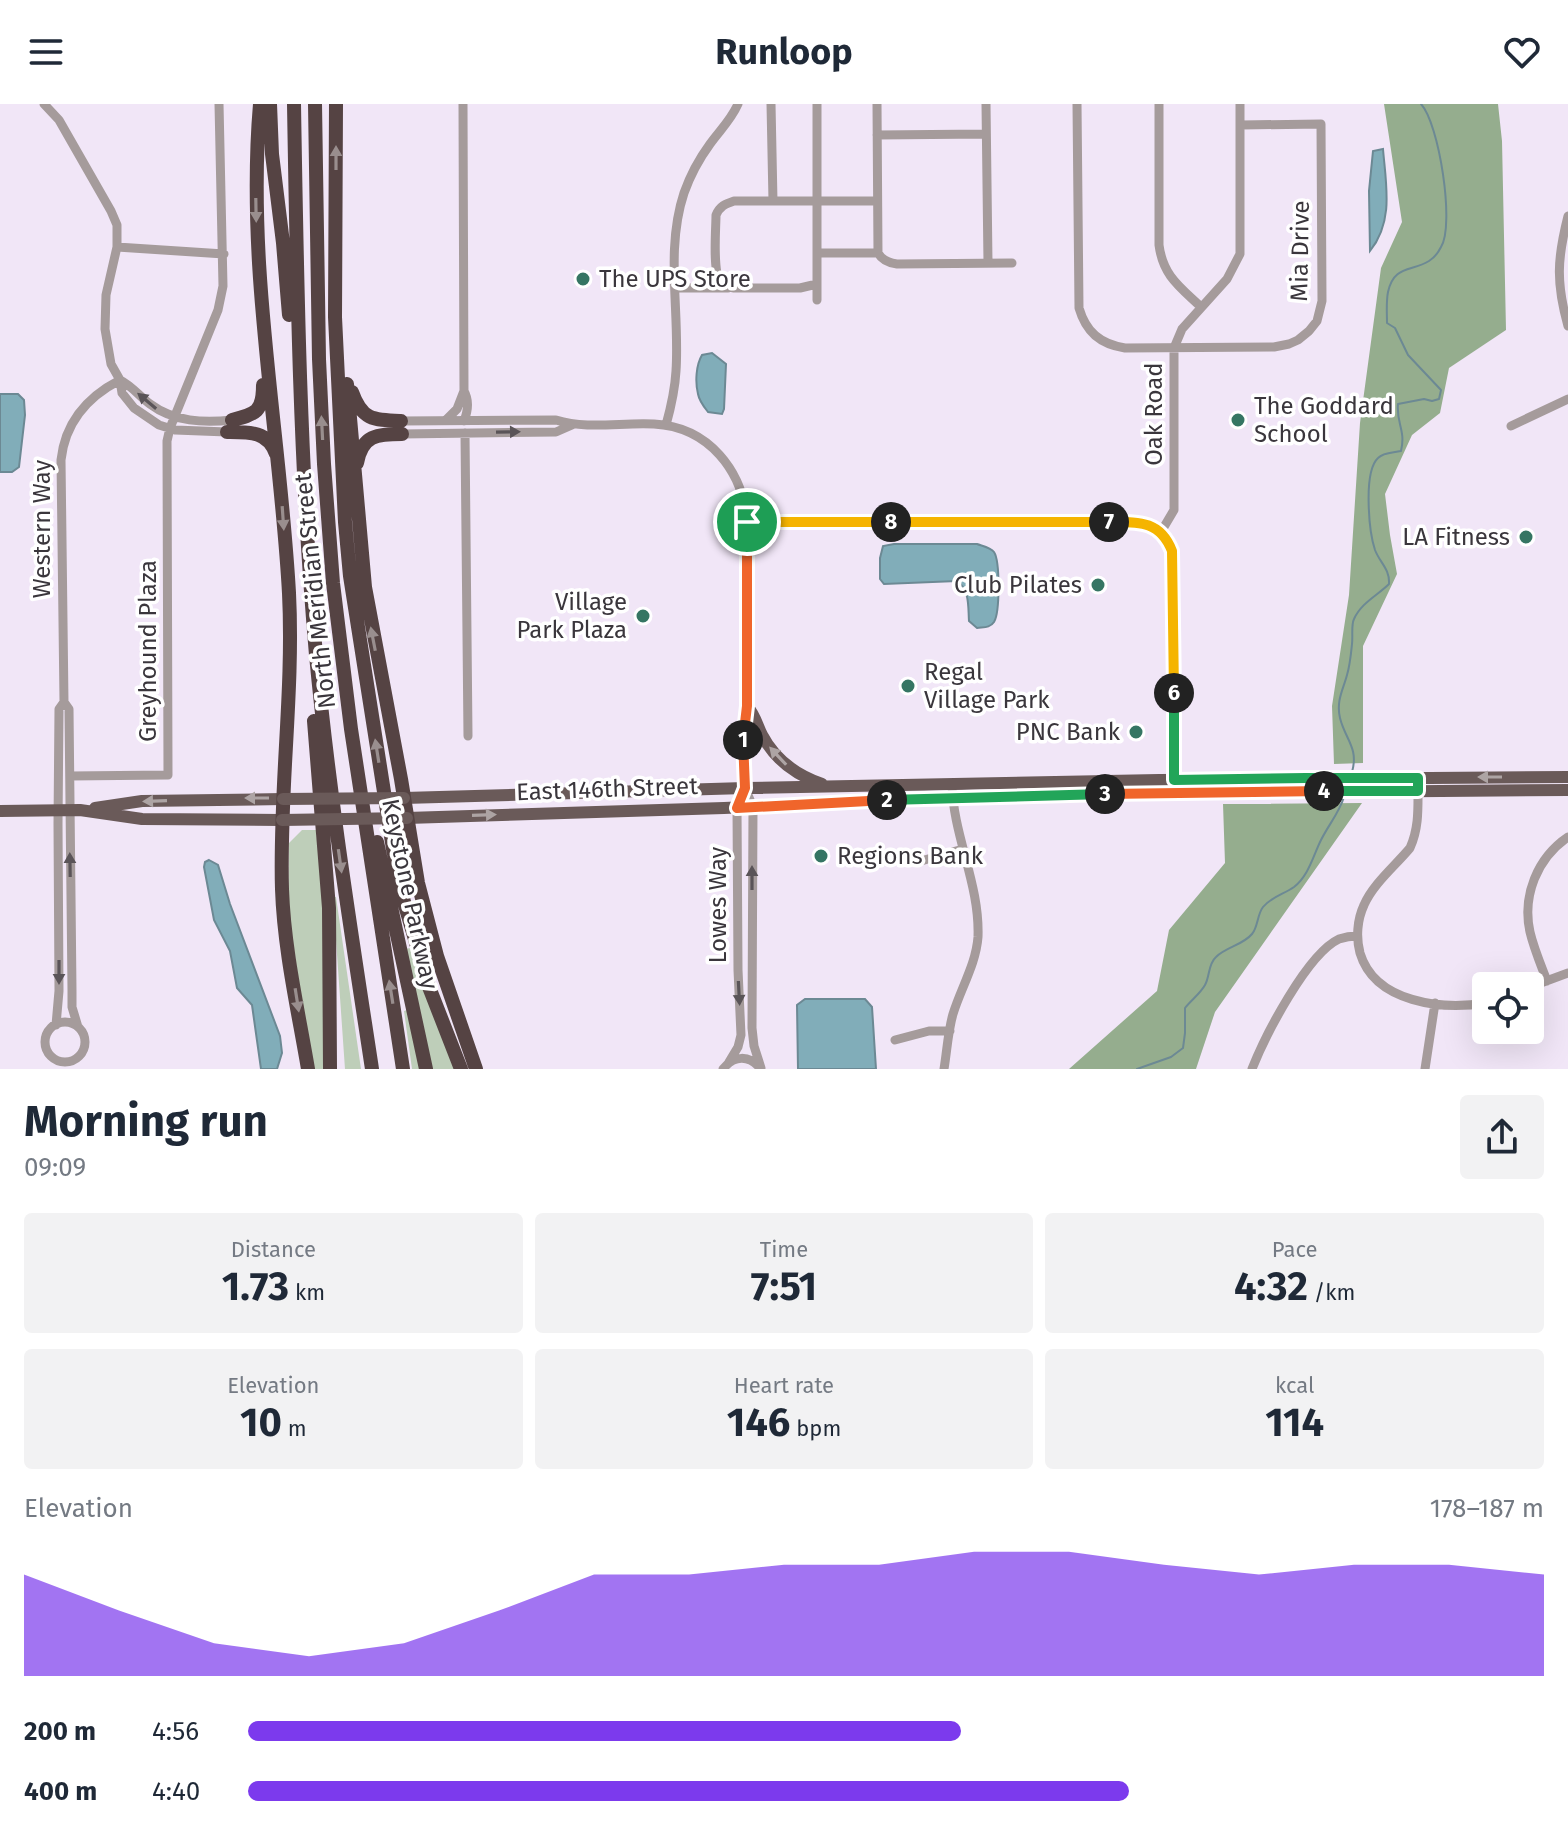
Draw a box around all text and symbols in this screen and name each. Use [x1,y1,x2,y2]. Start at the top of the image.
icon: menu [24,30,68,74]
text: Runloop [715,30,853,74]
icon: heart [1500,30,1544,74]
one-way arrow [330,145,342,170]
one-way arrow [250,198,262,223]
street label: Mia Drive [1285,200,1315,302]
place label: The UPS Store [599,265,751,293]
marker: The UPS Store [574,270,592,288]
street label: Oak Road [1140,362,1168,466]
place label: The Goddard School [1254,392,1394,448]
one-way arrow [137,393,157,409]
marker: The Goddard School [1229,411,1247,429]
one-way arrow [316,415,329,440]
one-way arrow [496,426,521,439]
street label: Western Way [28,460,56,598]
street label: North Meridian Street [289,472,341,710]
pin [713,488,781,556]
icon: arrive [725,500,769,544]
pin: 8 [871,502,911,542]
pin: 7 [1089,502,1129,542]
one-way arrow [277,506,290,531]
text: 8 [885,508,897,535]
text: 7 [1104,508,1114,535]
place label: LA Fitness [1402,523,1510,551]
marker: LA Fitness [1517,528,1535,546]
street label: Greyhound Plaza [134,560,162,742]
place label: Club Pilates [954,571,1082,599]
marker: Club Pilates [1089,576,1107,594]
place label: Village Park Plaza [517,588,627,644]
marker: Village Park Plaza [634,607,652,625]
one-way arrow [367,626,379,651]
place label: Regal Village Park [924,658,1050,714]
pin: 6 [1154,673,1194,713]
marker: Regal Village Park [899,677,917,695]
text: 6 [1168,679,1180,706]
place label: PNC Bank [1016,718,1121,746]
pin: 1 [723,720,763,760]
marker: PNC Bank [1127,723,1145,741]
text: 1 [738,726,748,753]
one-way arrow [370,738,383,763]
one-way arrow [770,747,788,766]
pin: 4 [1304,771,1344,811]
one-way arrow [1477,771,1502,783]
street label: East 146th Street [516,772,699,806]
pin: 3 [1085,774,1125,814]
text: 4 [1318,777,1330,804]
pin: 2 [867,780,907,820]
text: 3 [1099,780,1111,807]
text: 2 [881,786,893,813]
one-way arrow [244,792,269,804]
one-way arrow [142,794,167,807]
street label: Keystone Parkway [376,796,444,992]
one-way arrow [472,809,498,822]
place label: Regions Bank [837,842,984,870]
street label: Lowes Way [704,846,732,963]
marker: Regions Bank [812,847,830,865]
one-way arrow [334,848,347,873]
one-way arrow [63,852,76,877]
one-way arrow [746,865,758,890]
one-way arrow [52,960,65,985]
map controls [1472,972,1544,1044]
button: locate [1472,972,1544,1044]
one-way arrow [384,979,397,1004]
one-way arrow [733,981,746,1006]
one-way arrow [291,988,304,1013]
text: Morning run [24,1095,268,1148]
button: share [1460,1095,1544,1179]
text: 09:09 [24,1152,86,1183]
text: Distance [231,1236,316,1263]
text: Time [760,1236,808,1263]
text: Pace [1272,1236,1317,1263]
text: 1.73 [222,1263,289,1311]
text: 7:51 [751,1263,817,1311]
text: 4:32 [1234,1263,1308,1311]
text: km [289,1279,325,1306]
text: /km [1308,1279,1355,1306]
text: Elevation [227,1372,319,1399]
text: Heart rate [734,1372,834,1399]
text: kcal [1275,1372,1314,1399]
text: 10 [240,1399,282,1447]
text: 146 [727,1399,790,1447]
text: 114 [1265,1399,1324,1447]
text: m [282,1415,307,1442]
text: bpm [790,1415,841,1442]
text: Elevation [24,1493,133,1524]
text: 178–187 m [1430,1493,1544,1524]
text: 200 m [24,1716,96,1747]
text: 4:56 [152,1716,199,1747]
text: 400 m [24,1776,97,1807]
text: 4:40 [152,1776,200,1807]

